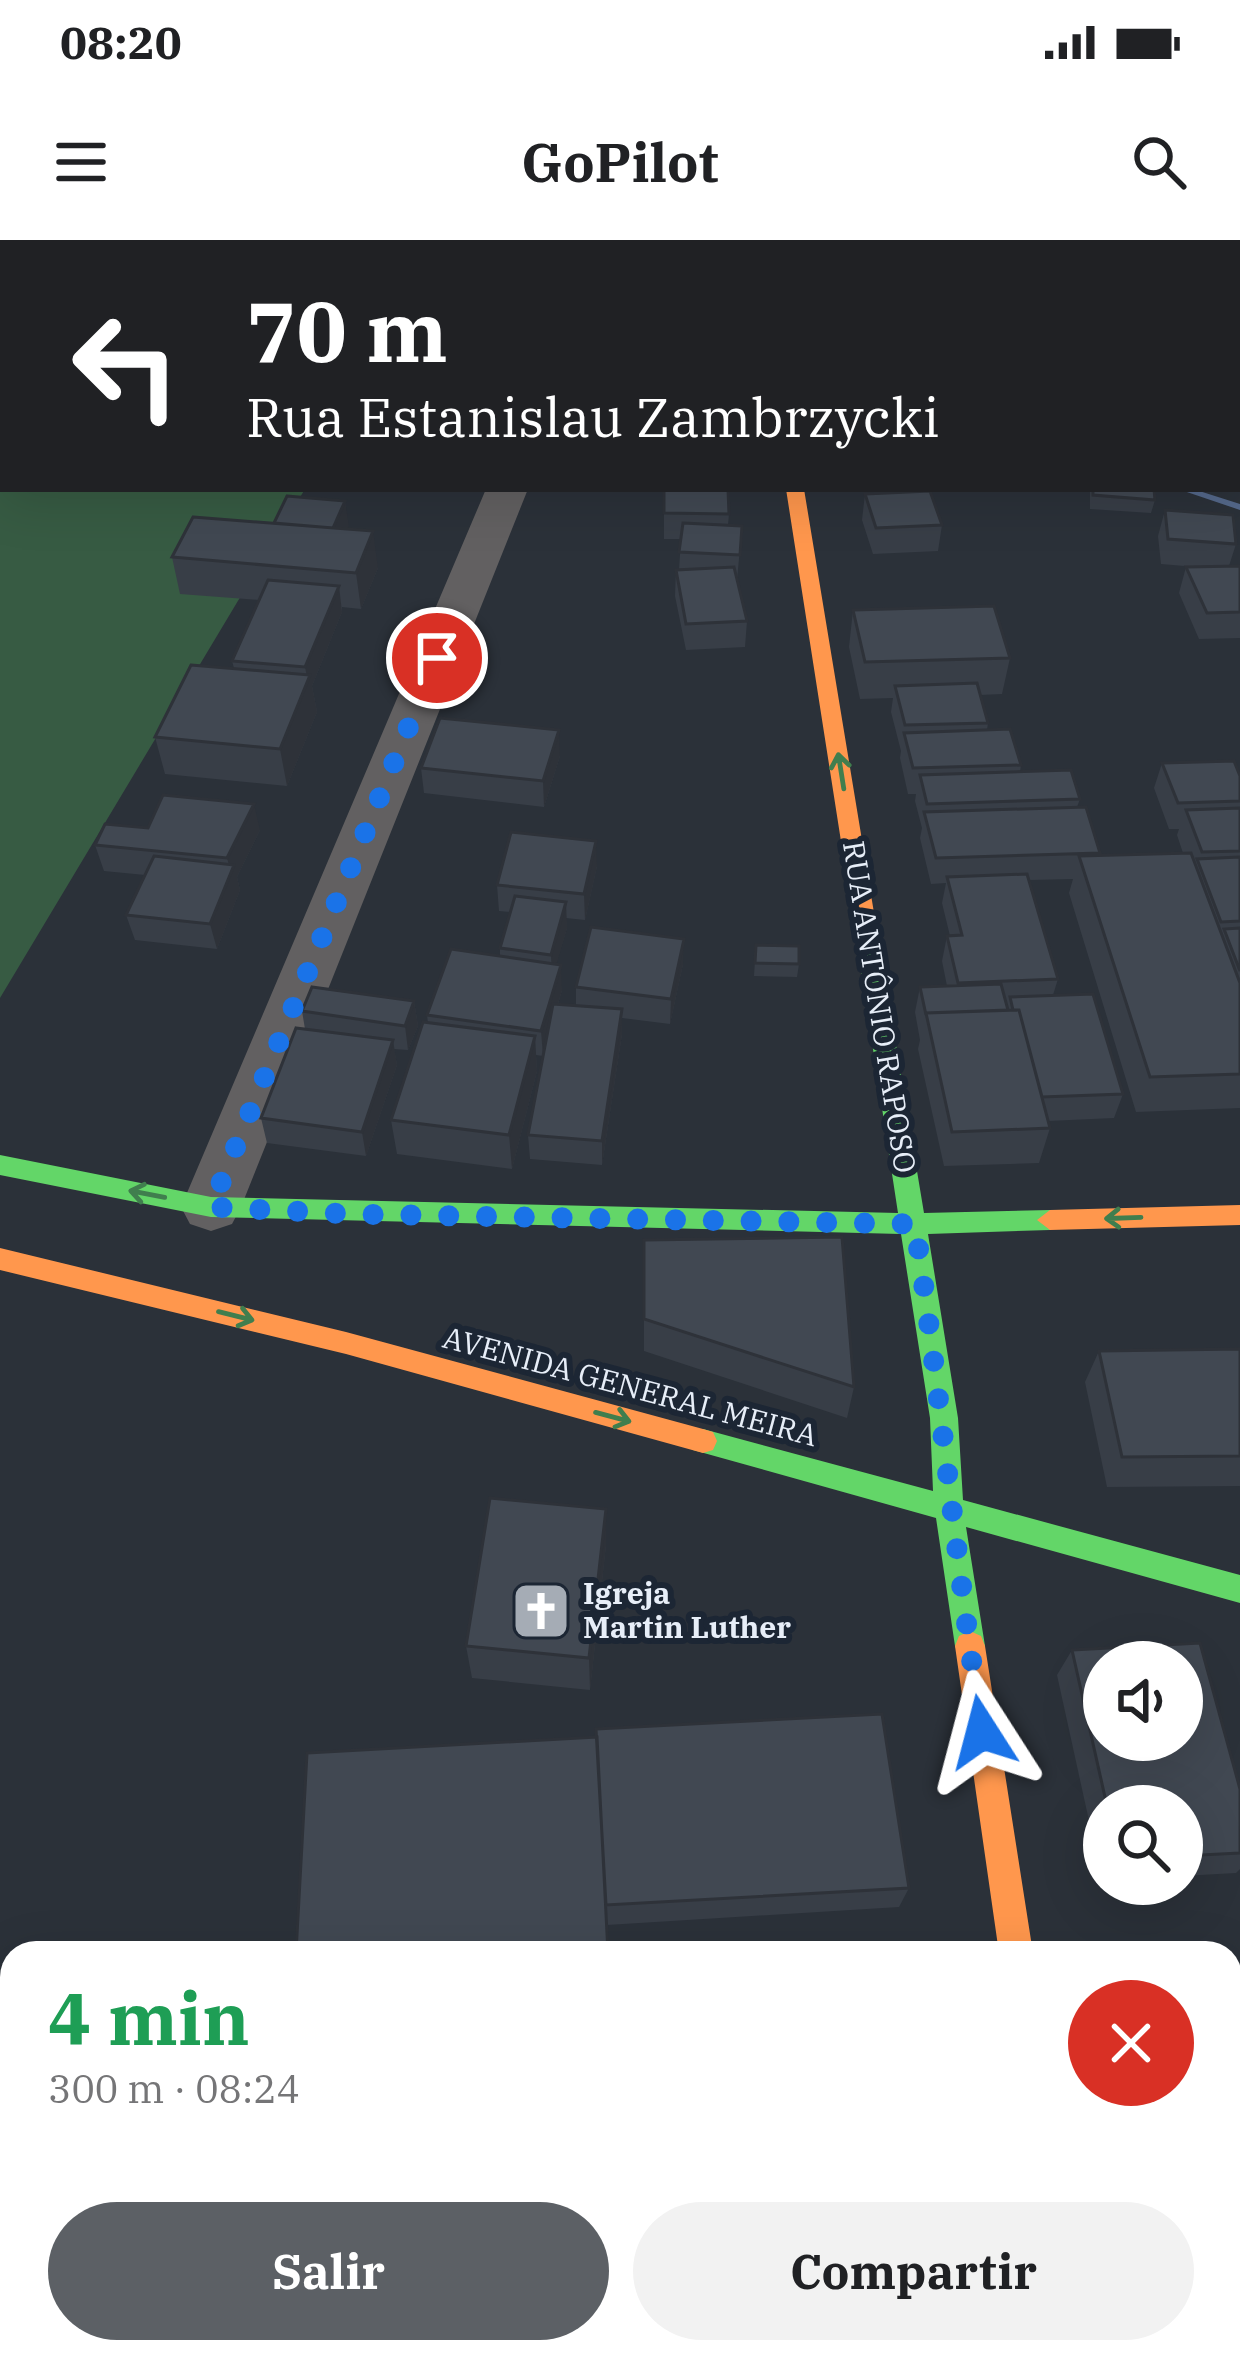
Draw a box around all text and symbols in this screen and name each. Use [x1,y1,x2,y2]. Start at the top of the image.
text: 08:20 [60,13,182,71]
text: GoPilot [521,127,719,197]
icon: menu [48,129,114,195]
icon: search [1126,129,1192,195]
text: 70 m [246,276,448,385]
icon: left [48,288,204,444]
text: Rua Estanislau Zambrzycki [246,382,940,452]
pin [386,607,488,709]
icon: arrive [404,625,470,691]
one-way arrow [829,752,852,791]
street label: RUA ANTÔNIO RAPOSO [835,838,926,1176]
one-way arrow [128,1182,167,1204]
one-way arrow [1104,1207,1143,1230]
one-way arrow [217,1306,255,1328]
street label: AVENIDA GENERAL MEIRA [439,1317,822,1454]
one-way arrow [593,1407,631,1429]
place label: Igreja Martin Luther [583,1573,791,1646]
church icon: Igreja Martin Luther [510,1580,572,1642]
map controls [1083,1641,1203,1905]
button: sound [1083,1641,1203,1761]
position arrow [919,1669,1045,1795]
button: search [1083,1785,1203,1905]
text: 4 min [48,1971,250,2065]
button: close [1068,1980,1194,2106]
text: 300 m · 08:24 [48,2063,300,2114]
button: Salir [48,2202,609,2340]
button: Compartir [633,2202,1194,2340]

